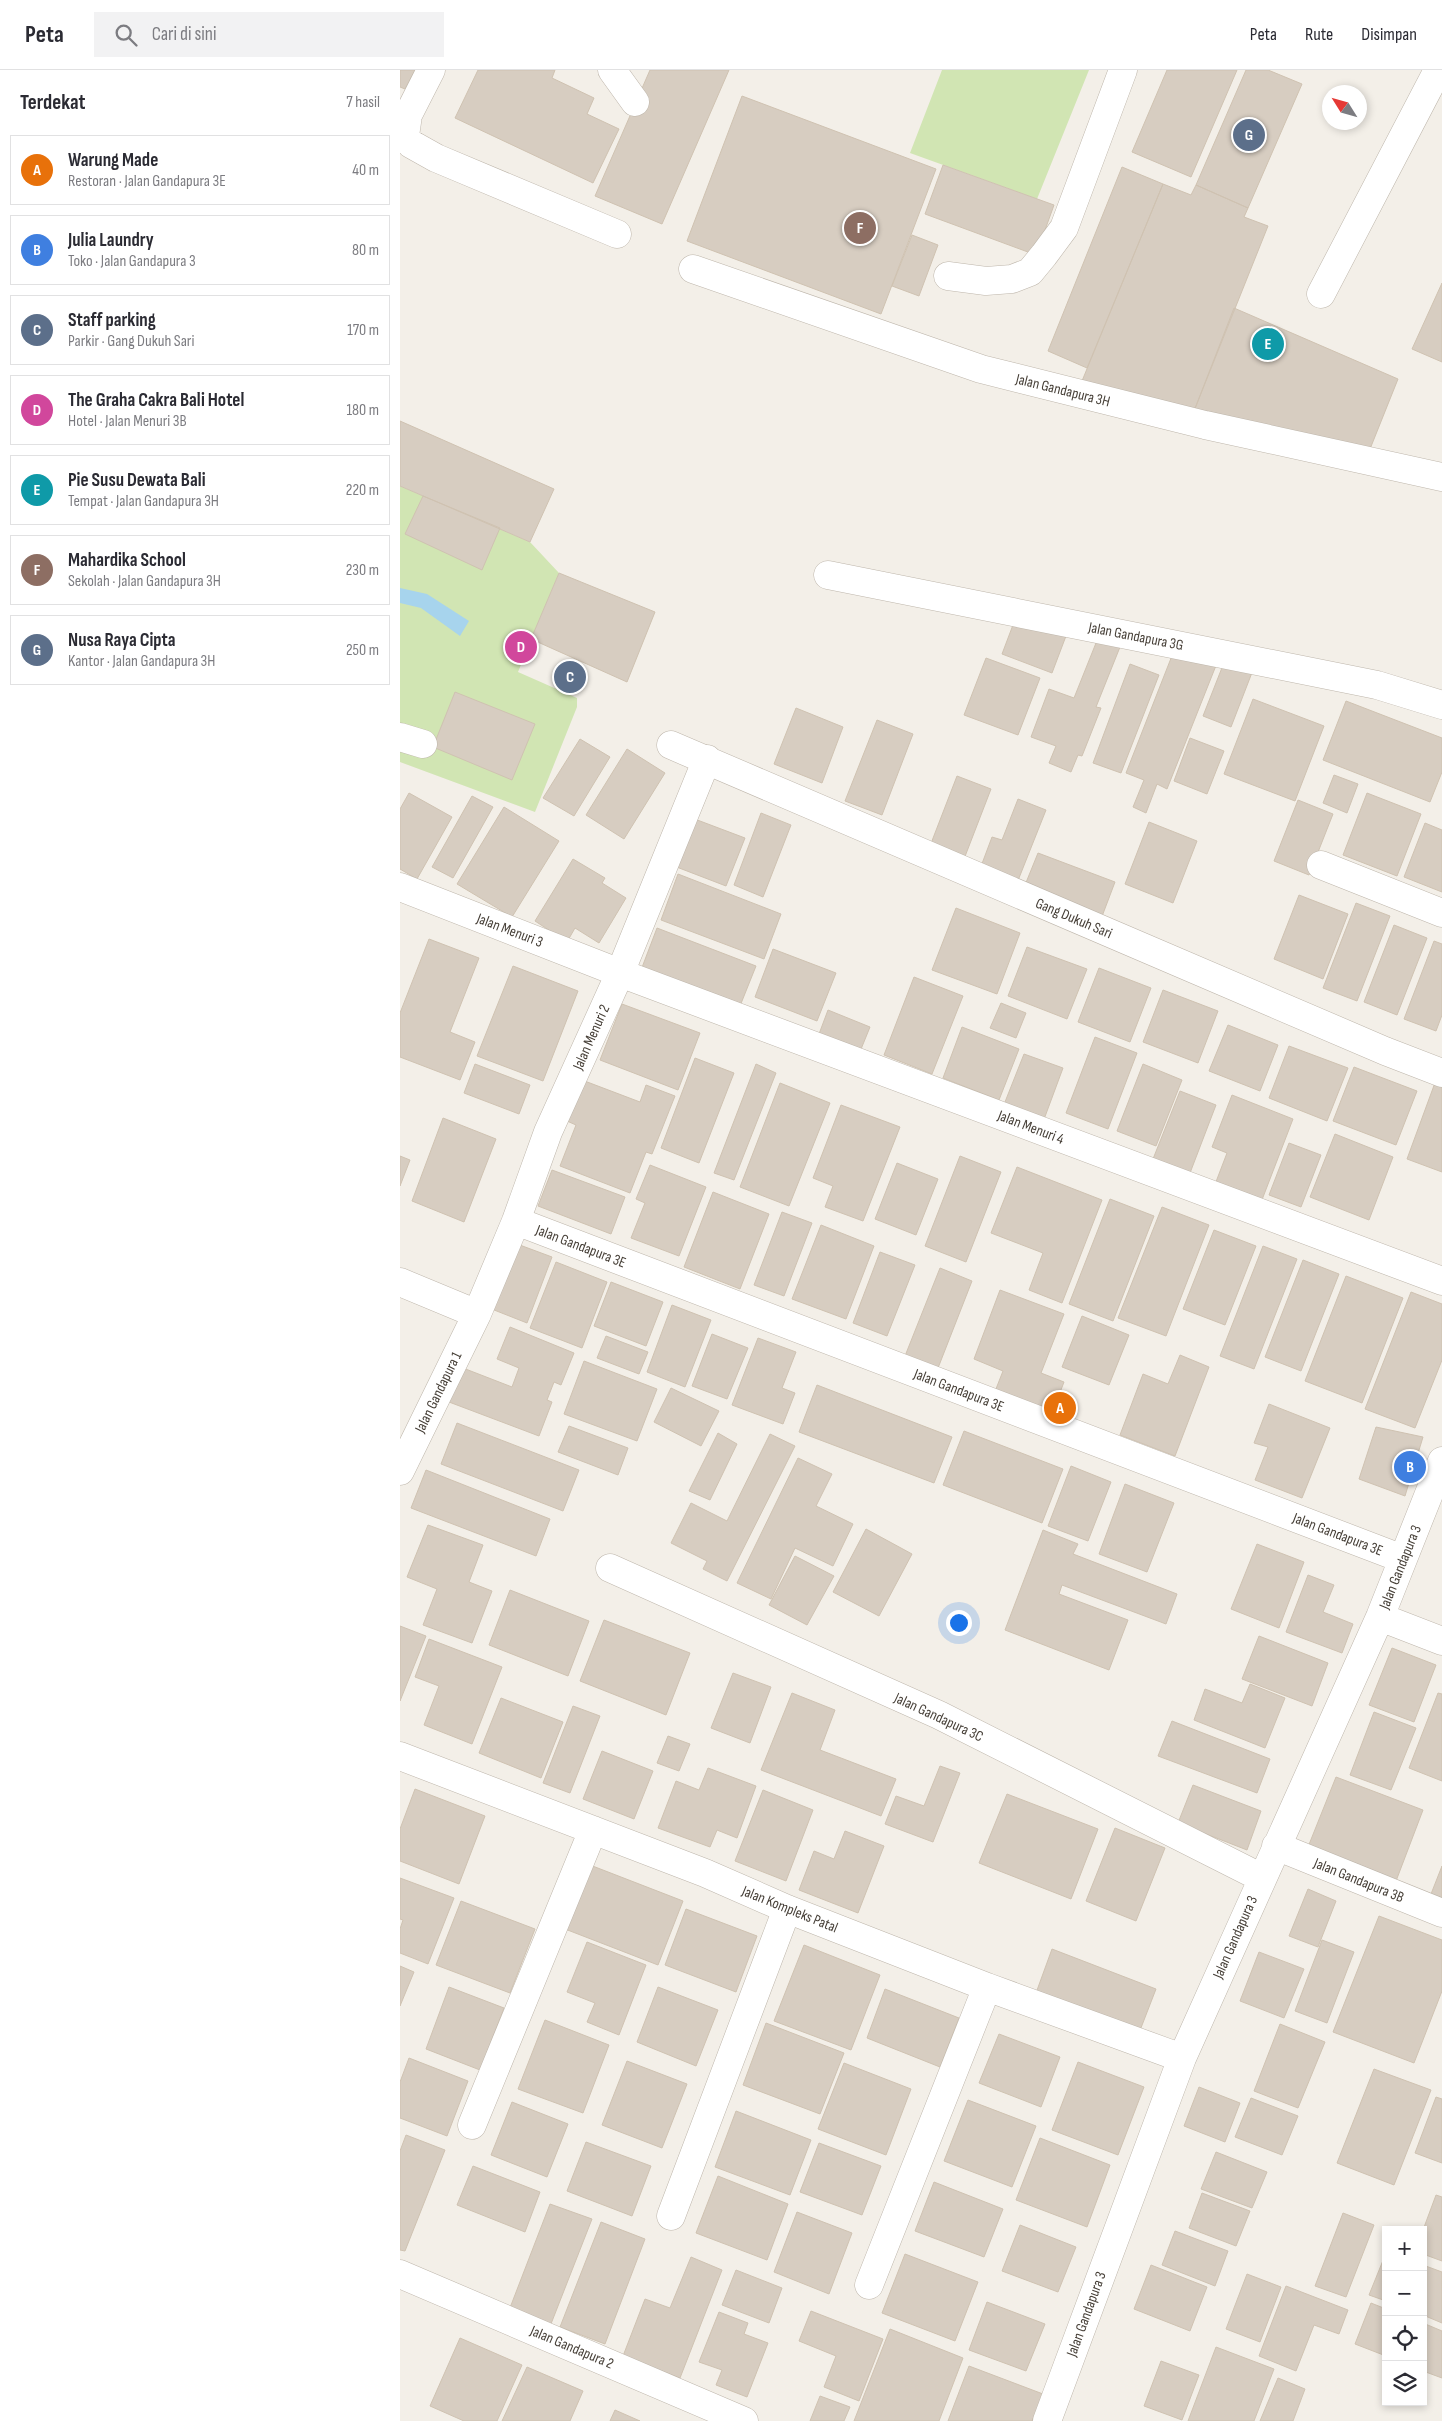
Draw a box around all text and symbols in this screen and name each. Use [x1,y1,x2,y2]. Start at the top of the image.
search box [94,12,444,57]
text: Peta [25,20,64,49]
icon: search [112,21,140,49]
text: Cari di sini [152,23,217,46]
text: Peta [1250,24,1277,45]
text: Rute [1305,24,1333,45]
text: Disimpan [1361,24,1417,45]
north arrow [1322,85,1367,130]
text: Terdekat [20,90,86,115]
text: 7 hasil [346,93,380,112]
pin: G [1233,116,1265,154]
text: Warung Made [68,149,158,172]
text: A [33,161,41,180]
text: 40 m [352,161,379,180]
text: Restoran · Jalan Gandapura 3E [68,172,226,191]
pin: F [844,209,876,247]
text: Julia Laundry [68,229,154,252]
text: B [33,241,41,260]
text: 80 m [352,241,379,260]
text: Toko · Jalan Gandapura 3 [68,252,196,271]
text: Staff parking [68,309,156,332]
text: C [33,321,41,340]
text: 170 m [347,321,379,340]
pin: E [1252,325,1284,363]
text: Parkir · Gang Dukuh Sari [68,332,194,351]
street label: Jalan Gandapura 3H [1013,369,1112,411]
text: The Graha Cakra Bali Hotel [68,389,244,412]
text: D [33,401,41,420]
text: 180 m [346,401,379,420]
text: Hotel · Jalan Menuri 3B [68,412,187,431]
text: Pie Susu Dewata Bali [68,469,206,492]
text: E [34,481,40,500]
text: 220 m [346,481,379,500]
text: Tempat · Jalan Gandapura 3H [68,492,219,511]
text: Mahardika School [68,549,186,572]
text: F [34,561,40,580]
text: 230 m [346,561,379,580]
text: Sekolah · Jalan Gandapura 3H [68,572,221,591]
street label: Jalan Gandapura 3G [1086,618,1185,655]
pin: D [505,628,537,666]
text: Nusa Raya Cipta [68,629,176,652]
text: G [33,641,41,660]
text: 250 m [346,641,379,660]
text: Kantor · Jalan Gandapura 3H [68,652,215,671]
pin: C [554,658,586,696]
street label: Gang Dukuh Sari [1032,894,1115,943]
street label: Jalan Menuri 3 [473,909,546,952]
street label: Jalan Menuri 2 [568,1002,614,1074]
street label: Jalan Menuri 4 [994,1106,1067,1149]
street label: Jalan Gandapura 3E [532,1220,629,1272]
street label: Jalan Gandapura 1 [410,1348,467,1437]
street label: Jalan Gandapura 3E [910,1364,1007,1416]
pin: A [1044,1389,1076,1427]
pin: B [1394,1448,1426,1486]
street label: Jalan Gandapura 3E [1289,1508,1386,1560]
street label: Jalan Gandapura 3 [1375,1522,1426,1613]
your location [946,1610,972,1636]
street label: Jalan Gandapura 3C [890,1688,986,1746]
street label: Jalan Gandapura 3B [1310,1853,1407,1907]
street label: Jalan Kompleks Patal [738,1881,841,1937]
street label: Jalan Gandapura 3 [1208,1893,1262,1983]
map controls [1382,2226,1427,2406]
button: + [1382,2226,1427,2271]
street label: Jalan Gandapura 3 [1062,2269,1111,2360]
button: − [1382,2271,1427,2316]
button: locate [1382,2316,1427,2361]
street label: Jalan Gandapura 2 [526,2321,616,2374]
button: layers [1382,2361,1427,2406]

